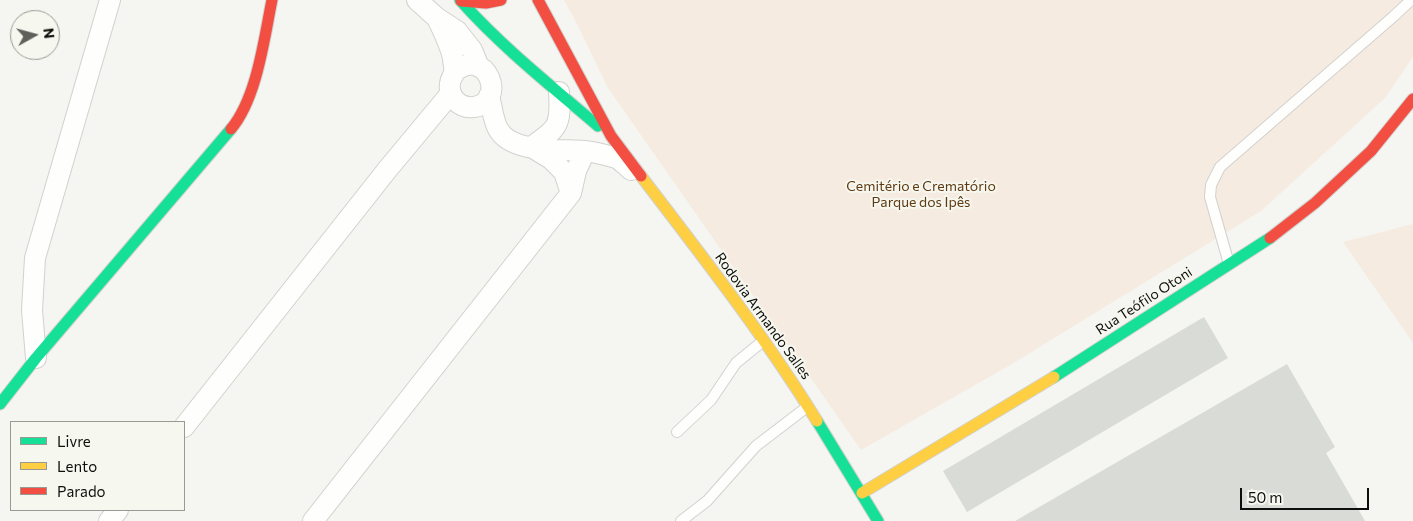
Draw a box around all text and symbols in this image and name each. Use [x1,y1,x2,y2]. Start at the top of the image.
north arrow [10,10,60,60]
text: N [40,27,58,39]
park label: Cemitério e Crematório Parque dos Ipês [846,178,996,210]
street label: Rodovia Armando Salles [711,249,815,383]
street label: Rua Teófilo Otoni [1093,264,1195,338]
legend [10,421,185,511]
text: Livre [57,432,91,450]
text: Lento [57,457,97,475]
scale bar [1243,478,1372,510]
text: Parado [57,482,106,500]
text: 50 m [1248,488,1282,506]

